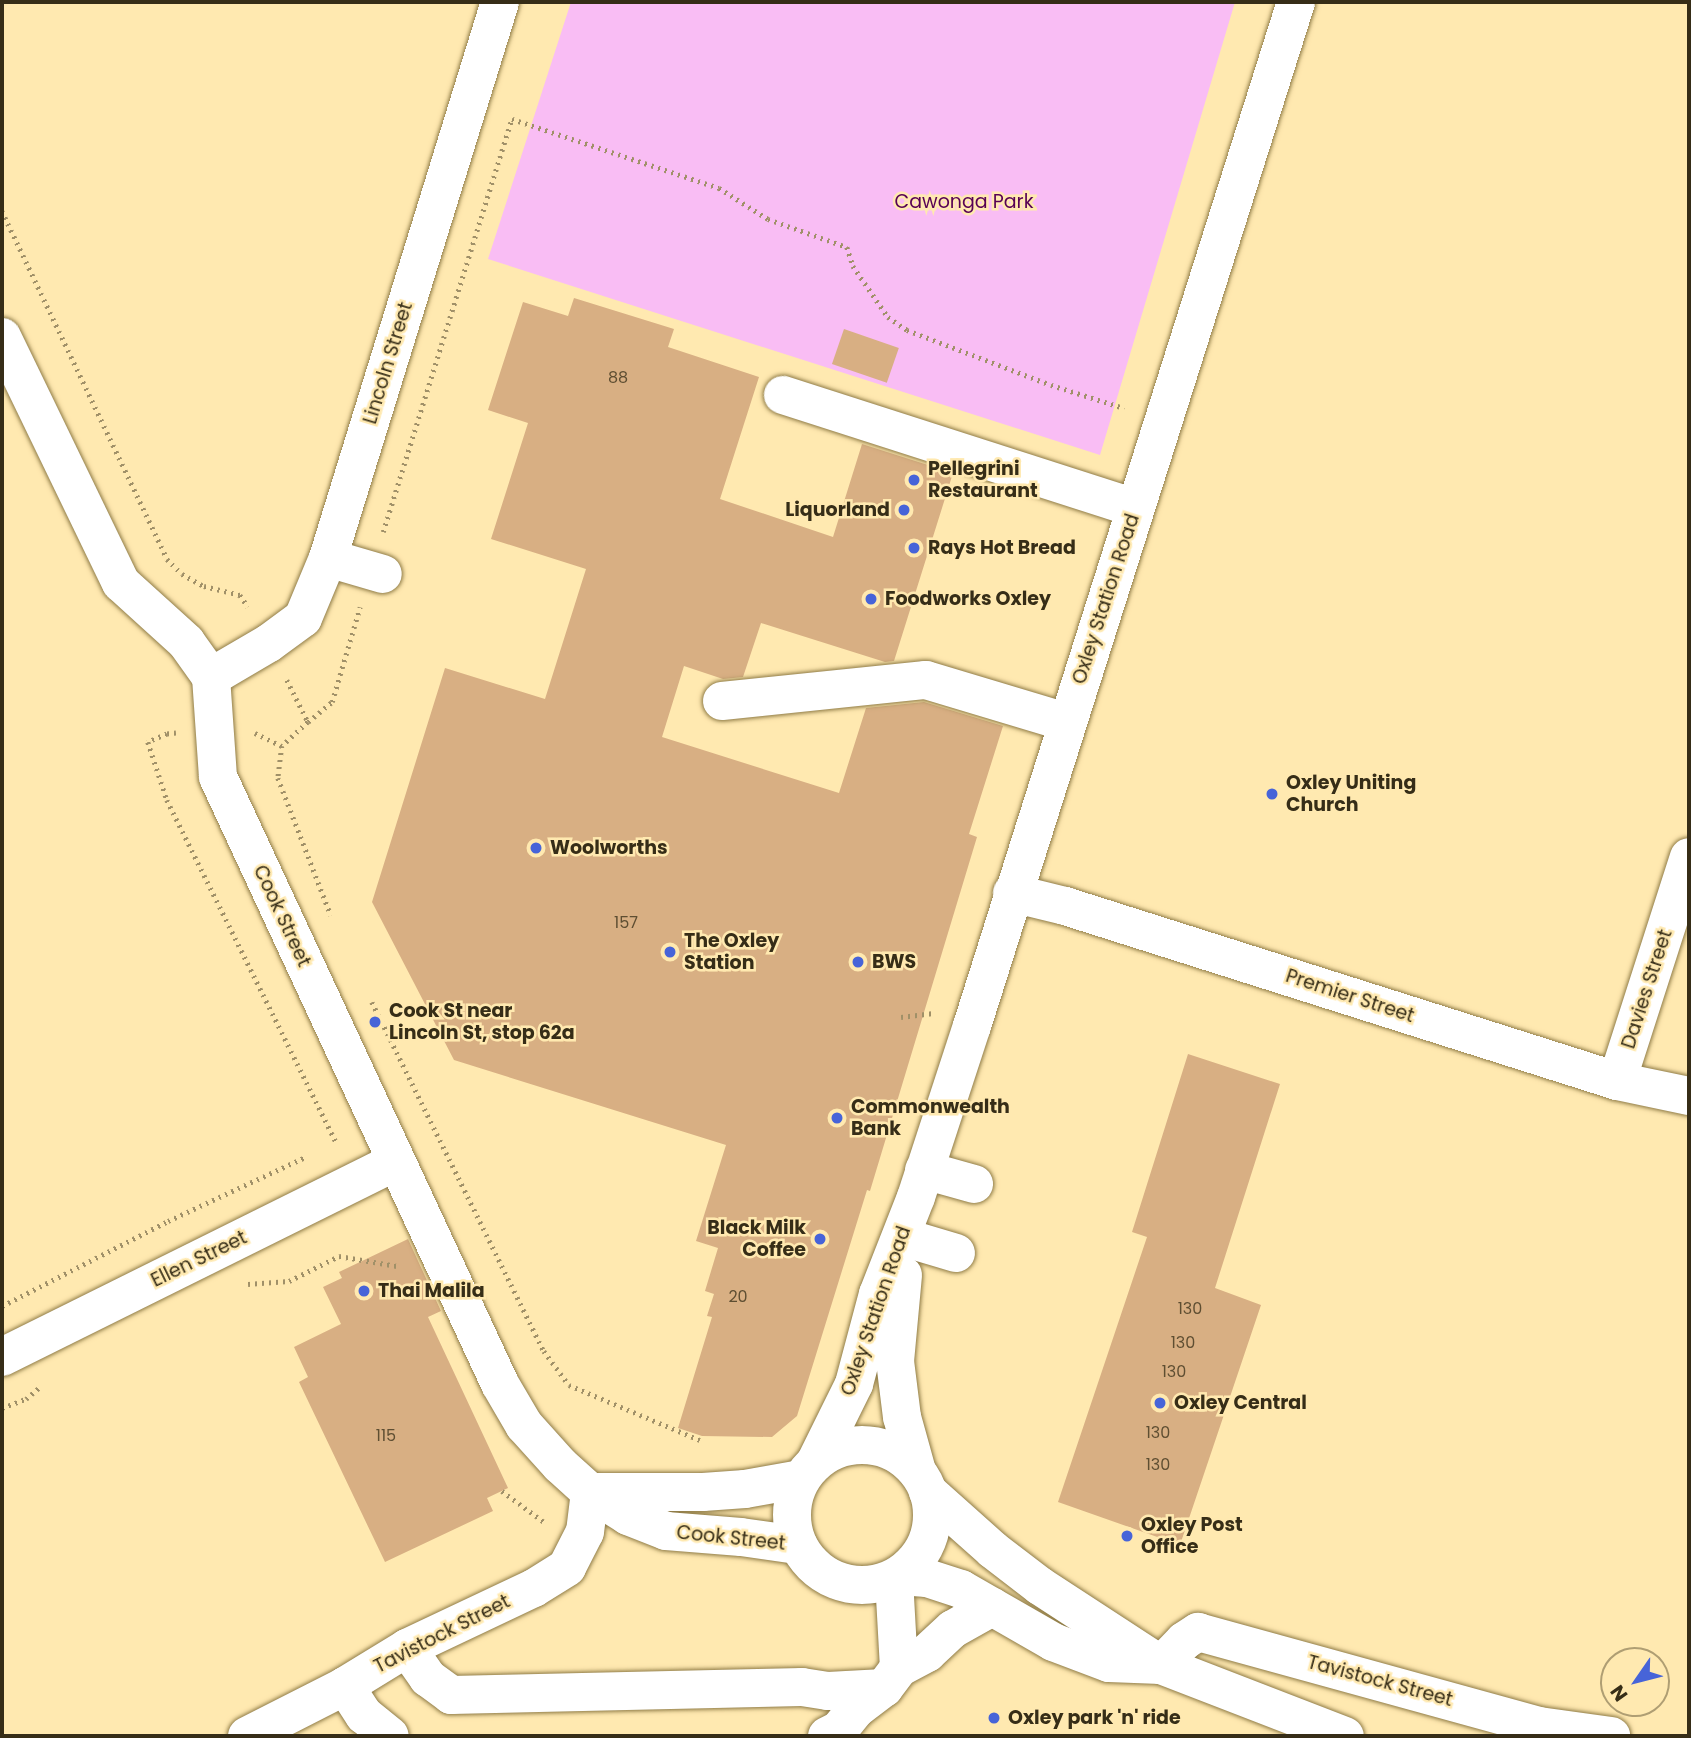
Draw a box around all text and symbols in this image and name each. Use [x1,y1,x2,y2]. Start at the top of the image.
park label: Cawonga Park [895,191,1033,213]
street label: Lincoln Street [359,299,417,427]
house number: 88 [608,368,628,388]
place label: Pellegrini Restaurant [928,458,1038,502]
marker: Pellegrini Restaurant [906,472,922,488]
place label: Liquorland [785,499,890,521]
marker: Liquorland [896,502,912,518]
street label: Oxley Station Road [1068,511,1144,687]
place label: Rays Hot Bread [928,537,1076,559]
marker: Rays Hot Bread [906,540,922,556]
place label: Foodworks Oxley [885,588,1051,610]
marker: Foodworks Oxley [863,591,879,607]
place label: Oxley Uniting Church [1286,772,1416,816]
marker: Oxley Uniting Church [1264,786,1280,802]
place label: Woolworths [550,837,668,859]
marker: Woolworths [528,840,544,856]
street label: Cook Street [249,862,315,970]
house number: 157 [614,913,638,933]
street label: Davies Street [1617,927,1677,1051]
place label: The Oxley Station [684,930,779,974]
marker: The Oxley Station [662,944,678,960]
place label: BWS [872,951,916,973]
marker: BWS [850,954,866,970]
street label: Premier Street [1283,965,1417,1027]
place label: Cook St near Lincoln St, stop 62a [389,1000,575,1044]
marker: Cook St near Lincoln St, stop 62a [367,1014,383,1030]
place label: Commonwealth Bank [851,1096,1010,1140]
marker: Commonwealth Bank [829,1110,845,1126]
place label: Black Milk Coffee [707,1217,806,1261]
street label: Oxley Station Road [836,1223,916,1399]
street label: Ellen Street [147,1226,251,1292]
marker: Black Milk Coffee [812,1231,828,1247]
place label: Thai Malila [378,1280,485,1302]
marker: Thai Malila [356,1283,372,1299]
house number: 20 [728,1287,748,1307]
house number: 130 [1178,1299,1202,1319]
house number: 130 [1171,1333,1195,1353]
house number: 130 [1162,1362,1186,1382]
place label: Oxley Central [1174,1392,1307,1414]
marker: Oxley Central [1152,1395,1168,1411]
house number: 130 [1146,1423,1170,1443]
house number: 115 [376,1426,396,1446]
house number: 130 [1146,1455,1170,1475]
place label: Oxley Post Office [1141,1514,1243,1558]
street label: Cook Street [675,1521,787,1555]
marker: Oxley Post Office [1119,1528,1135,1544]
street label: Tavistock Street [370,1590,514,1678]
north arrow [1600,1647,1670,1717]
street label: Tavistock Street [1305,1651,1455,1711]
text: N [1604,1680,1634,1707]
place label: Oxley park 'n' ride [1008,1707,1181,1729]
marker: Oxley park 'n' ride [986,1710,1002,1726]

